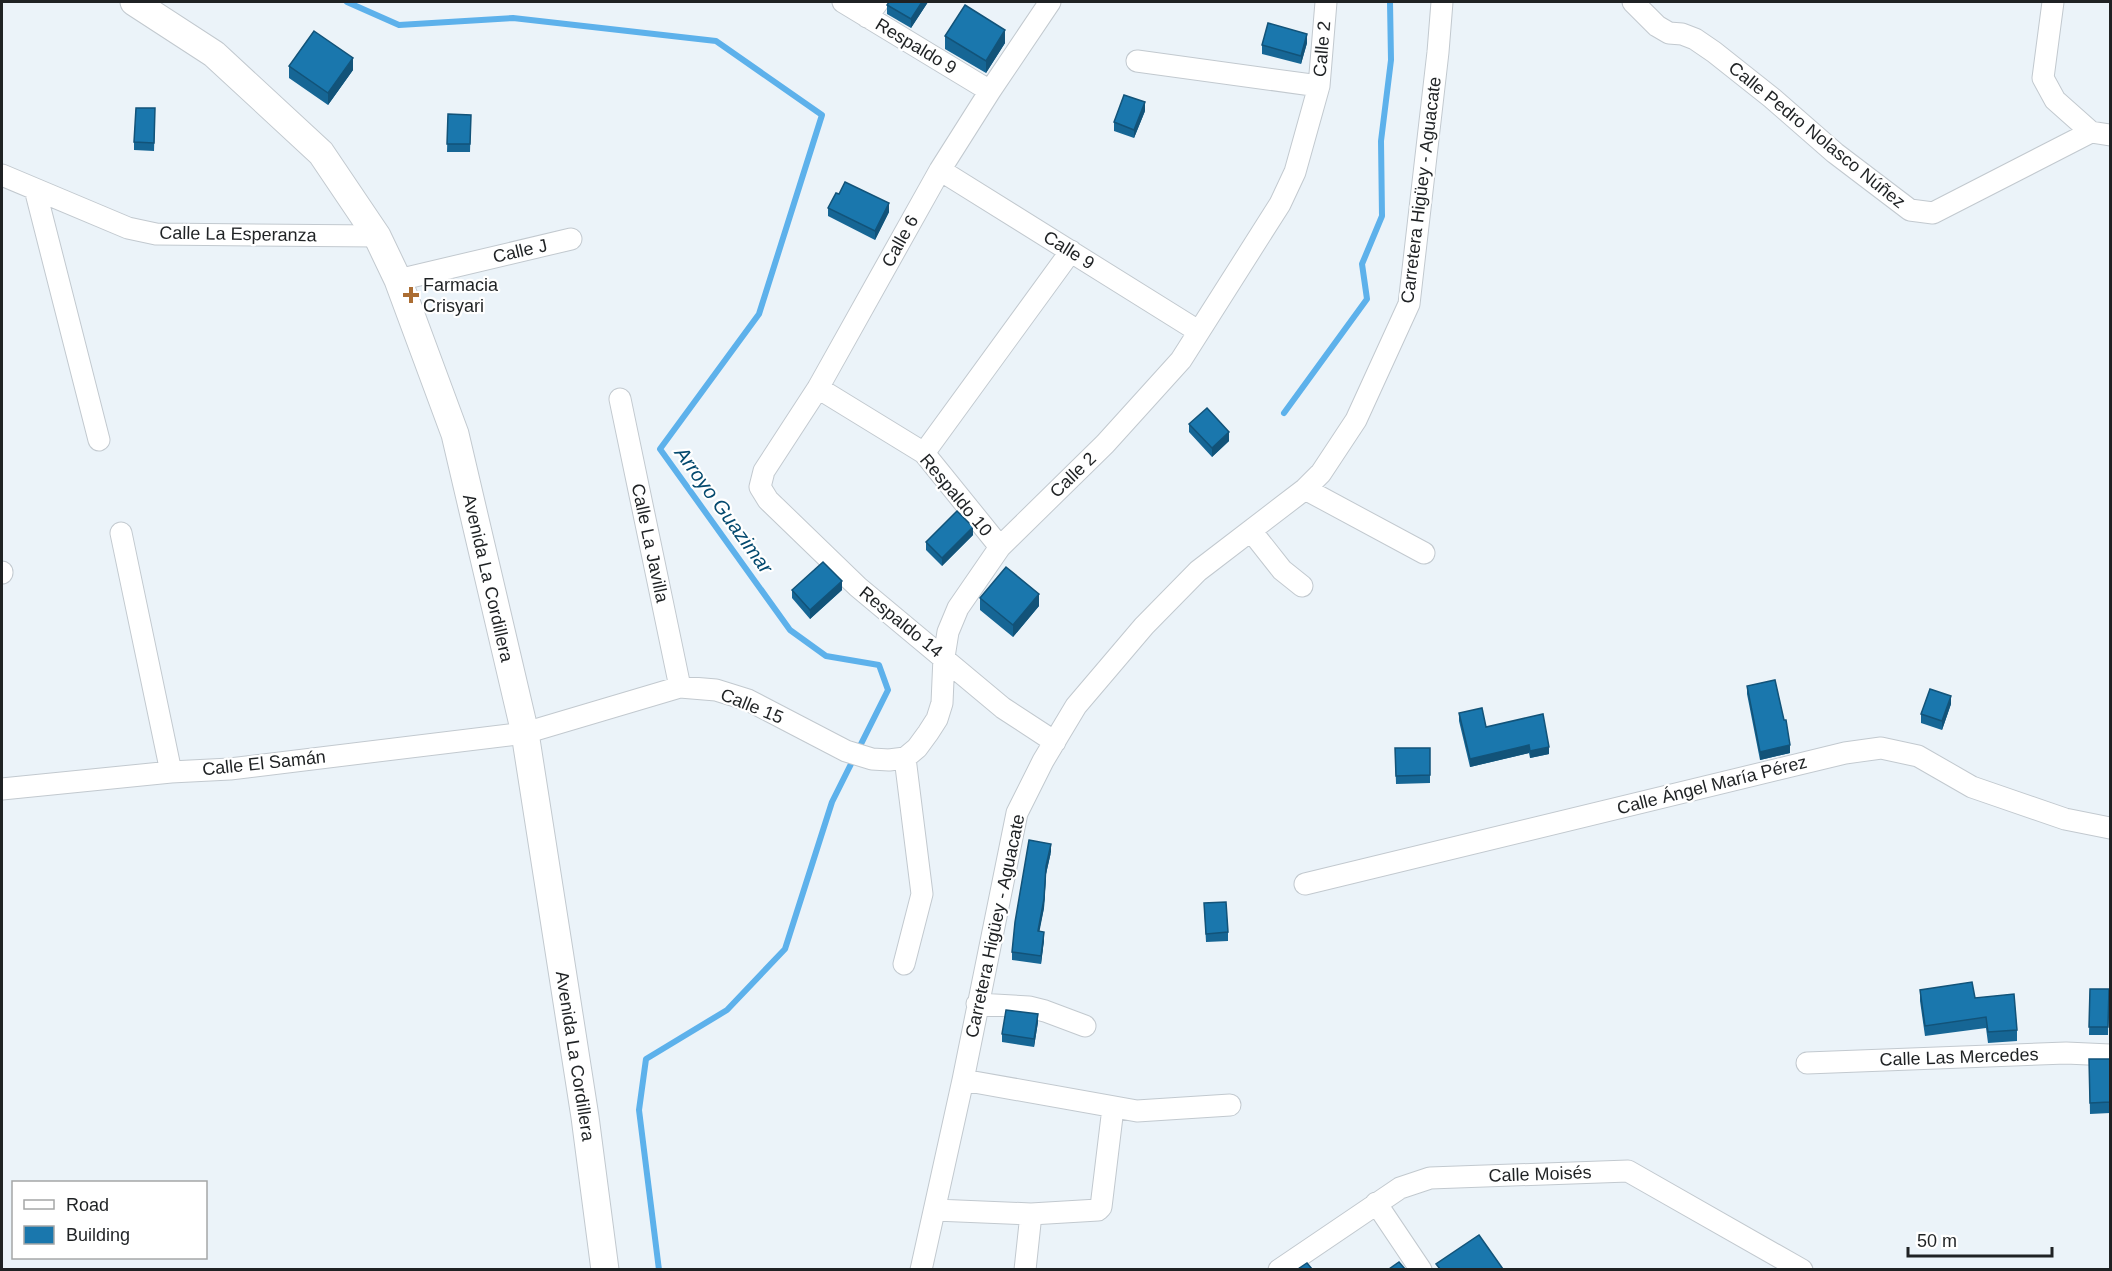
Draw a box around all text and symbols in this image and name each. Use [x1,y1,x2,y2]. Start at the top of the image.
street label: Respaldo 9 [872,14,960,78]
street label: Calle 2 [1310,20,1334,78]
street label: Calle Pedro Nolasco Núñez [1725,58,1909,212]
street label: Carretera Higüey - Aguacate [1397,76,1445,304]
street label: Calle 6 [878,212,922,270]
street label: Calle La Esperanza [159,223,318,245]
street label: Calle 9 [1040,227,1098,273]
street label: Calle J [491,235,549,267]
place label: Farmacia Crisyari [423,275,499,316]
marker: Farmacia Crisyari [404,288,418,302]
water label: Arroyo Guazimar [670,442,778,579]
street label: Calle 2 [1046,448,1100,502]
street label: Respaldo 10 [916,450,996,540]
street label: Calle La Javilla [628,482,673,605]
street label: Avenida La Cordillera [459,492,517,665]
street label: Respaldo 14 [855,582,947,662]
street label: Calle 15 [718,684,786,728]
street label: Calle El Samán [201,747,327,779]
street label: Calle Ángel María Pérez [1615,752,1809,818]
street label: Carretera Higüey - Aguacate [962,812,1028,1040]
street label: Avenida La Cordillera [552,970,598,1143]
street label: Calle Las Mercedes [1879,1044,2039,1070]
street label: Calle Moisés [1488,1162,1592,1186]
legend [12,1181,207,1259]
text: Road [66,1195,109,1215]
scale bar [1908,1220,2052,1258]
text: Building [66,1225,130,1245]
text: 50 m [1917,1231,1957,1251]

